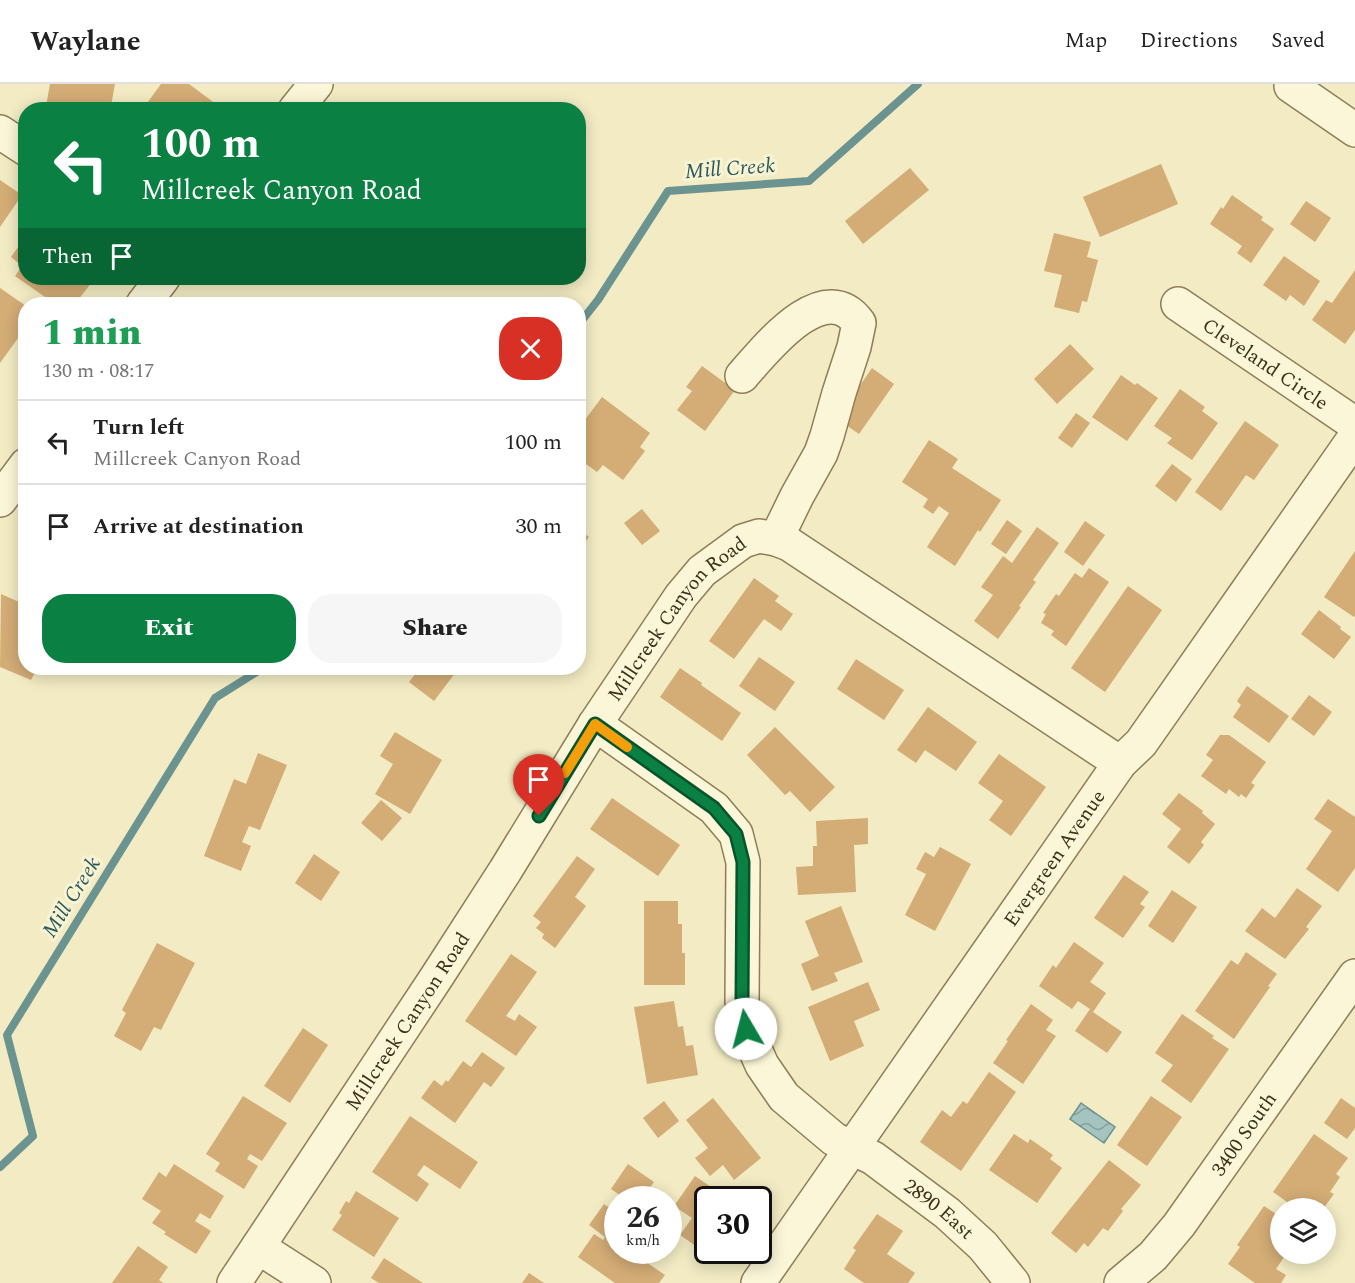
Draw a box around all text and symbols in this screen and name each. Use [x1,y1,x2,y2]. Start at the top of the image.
text: Waylane [30,20,141,63]
text: Map [1065,25,1107,57]
text: Directions [1140,25,1238,57]
text: Saved [1271,25,1325,57]
text: 100 m [141,113,260,176]
icon: left [42,126,120,204]
water label: Mill Creek [684,150,777,188]
text: Millcreek Canyon Road [141,170,422,212]
text: Then [42,240,93,273]
icon: arrive [105,240,138,273]
text: 1 min [42,306,142,361]
street label: Cleveland Circle [1196,311,1334,418]
button: close [499,317,562,380]
text: 130 m · 08:17 [42,356,154,386]
text: Turn left [93,411,185,444]
icon: left [42,426,75,459]
text: 100 m [505,426,562,459]
text: Millcreek Canyon Road [93,444,301,474]
icon: arrive [42,510,75,543]
text: Arrive at destination [93,510,304,543]
text: 30 m [516,510,562,543]
street label: Millcreek Canyon Road [600,529,753,708]
button: Exit [42,594,296,663]
button: Share [308,594,562,663]
pin [513,754,564,816]
icon: arrive [522,763,555,796]
street label: Evergreen Avenue [996,784,1113,933]
water label: Mill Creek [34,851,110,944]
street label: Millcreek Canyon Road [338,926,478,1117]
position arrow [714,997,778,1061]
street label: 3400 South [1204,1086,1284,1183]
street label: 2890 East [897,1172,981,1247]
speed limit sign: 30 [694,1186,772,1264]
text: 26 [626,1195,660,1241]
map controls [1270,1198,1336,1264]
button: layers [1270,1198,1336,1264]
text: km/h [626,1229,660,1252]

